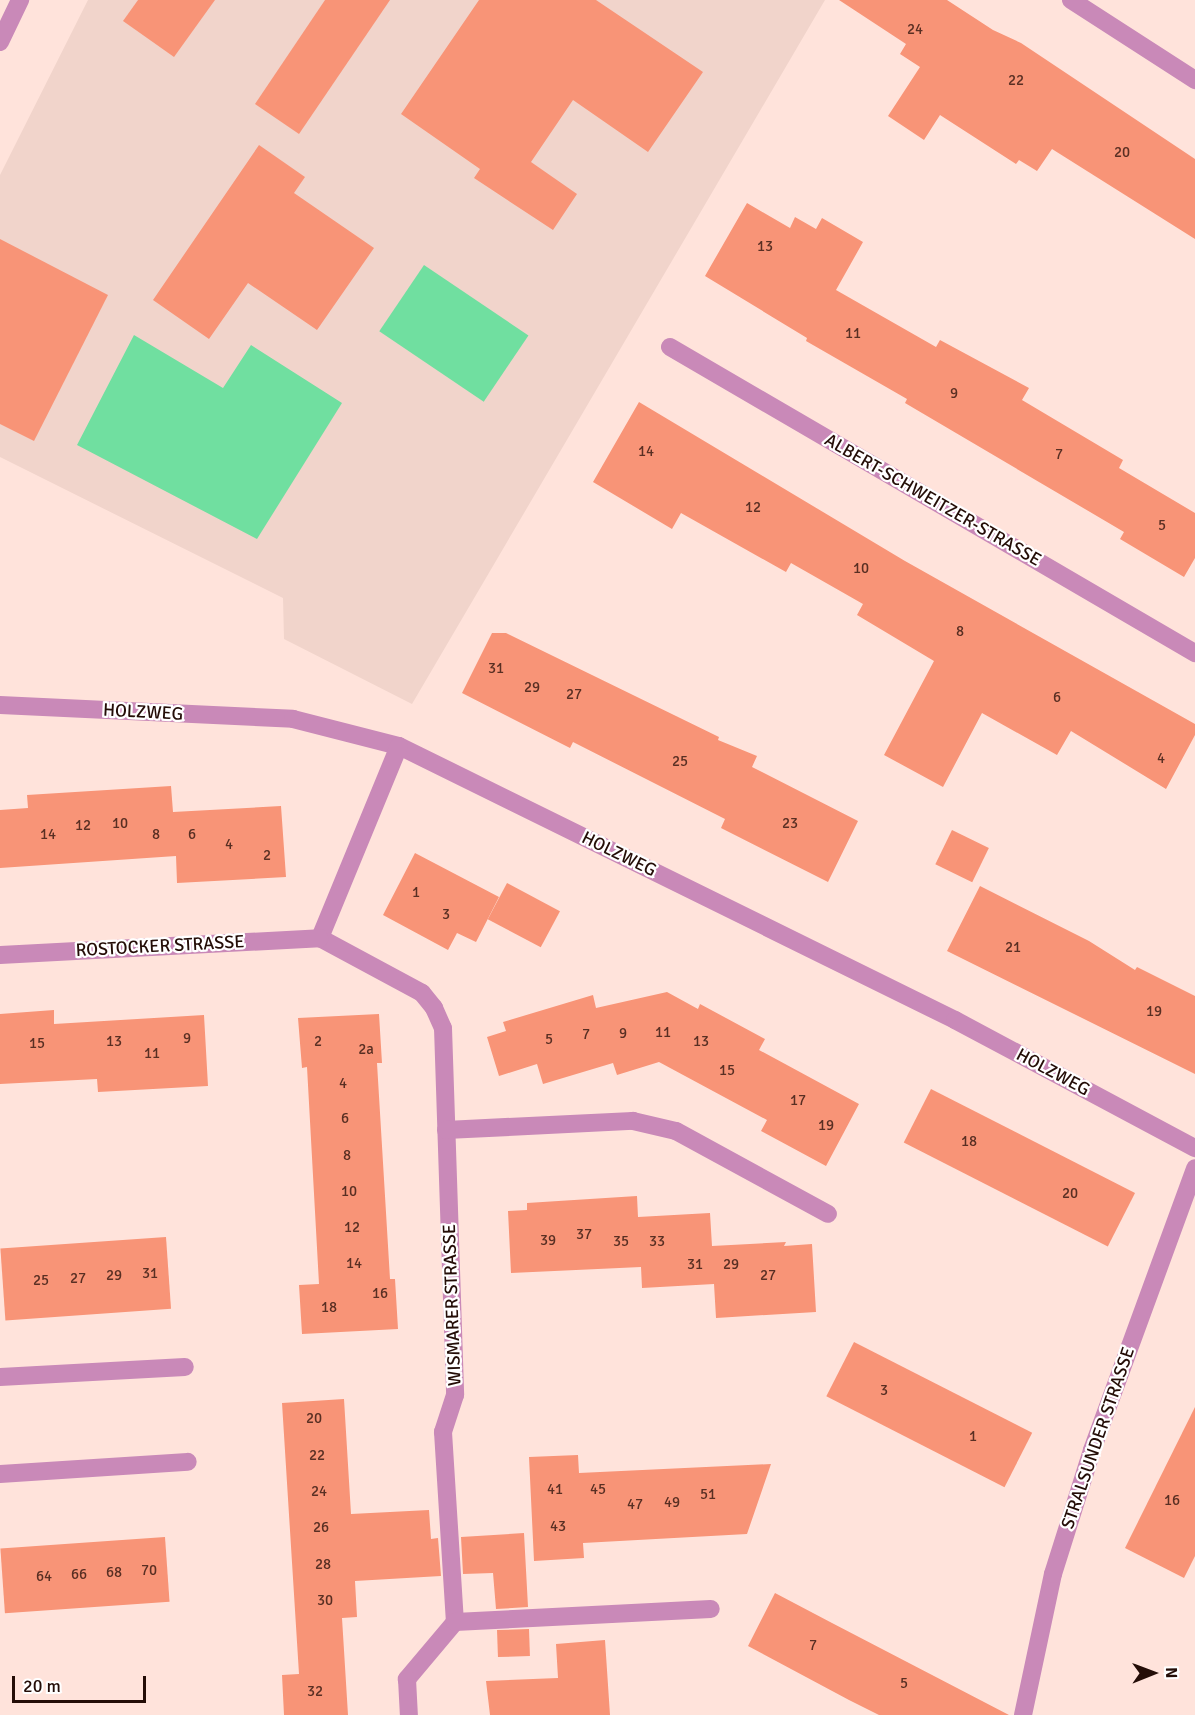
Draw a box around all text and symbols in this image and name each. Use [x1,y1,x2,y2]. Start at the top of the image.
house number: 24 [907,21,923,39]
house number: 22 [1008,72,1024,90]
house number: 20 [1114,144,1130,162]
house number: 13 [757,238,773,256]
house number: 11 [845,325,861,343]
house number: 9 [950,385,958,403]
street label: ALBERT-SCHWEITZER-STRASSE [821,429,1045,571]
house number: 14 [638,443,654,461]
house number: 7 [1055,446,1063,464]
house number: 12 [745,499,761,517]
house number: 5 [1158,517,1166,535]
house number: 10 [853,560,869,578]
house number: 8 [956,623,964,641]
house number: 31 [488,660,504,678]
house number: 29 [524,679,540,697]
house number: 27 [566,686,582,704]
house number: 6 [1053,689,1061,707]
street label: HOLZWEG [102,699,184,725]
house number: 4 [1157,750,1165,768]
house number: 25 [672,753,688,771]
house number: 10 [112,815,128,833]
house number: 23 [782,815,798,833]
house number: 12 [75,817,91,835]
house number: 14 [40,826,56,844]
house number: 8 [152,826,160,844]
house number: 6 [188,826,196,844]
street label: HOLZWEG [578,827,660,881]
house number: 4 [225,836,233,854]
house number: 2 [263,847,271,865]
house number: 1 [412,884,420,902]
house number: 3 [442,906,450,924]
street label: ROSTOCKER STRASSE [75,931,245,961]
house number: 21 [1005,939,1021,957]
house number: 19 [1146,1003,1162,1021]
house number: 11 [655,1024,671,1042]
house number: 9 [619,1025,627,1043]
house number: 7 [582,1026,590,1044]
house number: 9 [183,1030,191,1048]
house number: 5 [545,1031,553,1049]
house number: 13 [106,1033,122,1051]
house number: 2 [314,1033,322,1051]
house number: 13 [693,1033,709,1051]
house number: 15 [29,1035,45,1053]
house number: 2a [358,1041,374,1059]
street label: HOLZWEG [1012,1044,1094,1100]
house number: 11 [144,1045,160,1063]
house number: 15 [719,1062,735,1080]
house number: 4 [339,1075,347,1093]
house number: 17 [790,1092,806,1110]
house number: 6 [341,1110,349,1128]
house number: 19 [818,1117,834,1135]
house number: 18 [961,1133,977,1151]
house number: 8 [343,1147,351,1165]
house number: 10 [341,1183,357,1201]
house number: 20 [1062,1185,1078,1203]
house number: 12 [344,1219,360,1237]
street label: WISMARER STRASSE [438,1224,466,1386]
house number: 37 [576,1226,592,1244]
house number: 39 [540,1232,556,1250]
house number: 35 [613,1233,629,1251]
house number: 33 [649,1233,665,1251]
house number: 14 [346,1255,362,1273]
house number: 31 [687,1256,703,1274]
house number: 29 [723,1256,739,1274]
house number: 31 [142,1265,158,1283]
house number: 29 [106,1267,122,1285]
house number: 27 [760,1267,776,1285]
house number: 27 [70,1270,86,1288]
house number: 25 [33,1272,49,1290]
house number: 16 [372,1285,388,1303]
house number: 18 [321,1299,337,1317]
street label: STRALSUNDER STRASSE [1057,1344,1139,1532]
house number: 3 [880,1382,888,1400]
house number: 20 [306,1410,322,1428]
house number: 1 [969,1428,977,1446]
house number: 22 [309,1447,325,1465]
house number: 41 [547,1481,563,1499]
house number: 45 [590,1481,606,1499]
house number: 24 [311,1483,327,1501]
house number: 51 [700,1486,716,1504]
house number: 16 [1164,1492,1180,1510]
house number: 49 [664,1494,680,1512]
house number: 47 [627,1496,643,1514]
house number: 43 [550,1518,566,1536]
house number: 26 [313,1519,329,1537]
house number: 28 [315,1556,331,1574]
house number: 70 [141,1562,157,1580]
house number: 68 [106,1564,122,1582]
house number: 66 [71,1566,87,1584]
house number: 64 [36,1568,52,1586]
house number: 30 [317,1592,333,1610]
house number: 7 [809,1637,817,1655]
north arrow [1123,1643,1183,1703]
scale bar [15,1664,148,1702]
text: N [1161,1667,1181,1678]
text: 20 m [23,1675,61,1697]
house number: 5 [900,1675,908,1693]
house number: 32 [307,1683,323,1701]

